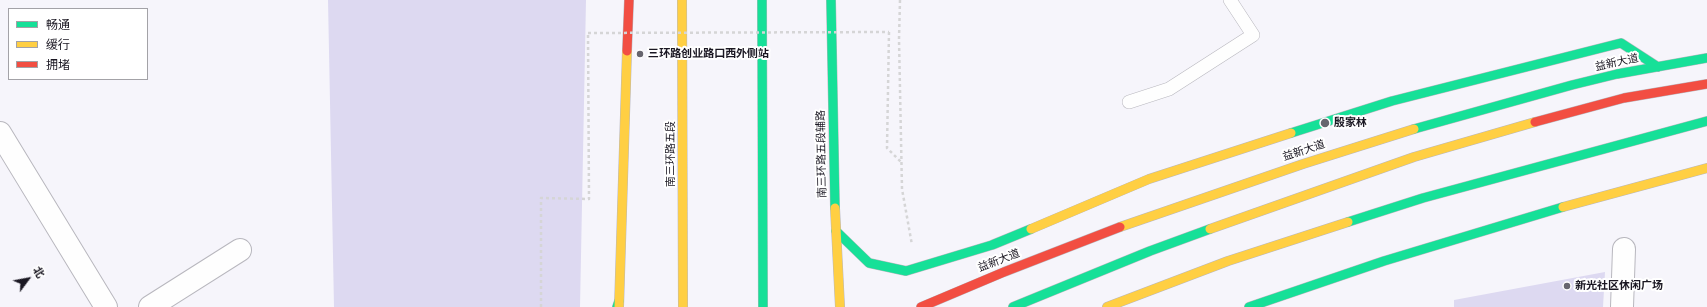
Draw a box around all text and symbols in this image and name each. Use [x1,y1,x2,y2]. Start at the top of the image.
legend [8,8,148,80]
text: 畅通 [46,18,70,33]
text: 缓行 [46,38,70,53]
place label: 三环路创业路口西外侧站 [648,47,769,61]
marker: 三环路创业路口西外侧站 [635,49,645,59]
street label: 益新大道 [1594,52,1640,74]
text: 拥堵 [46,58,70,73]
street label: 南三环路五段辅路 [815,110,829,198]
place label: 殷家林 [1334,116,1367,130]
marker: 殷家林 [1319,117,1331,129]
street label: 南三环路五段 [664,121,678,187]
street label: 益新大道 [1281,138,1327,164]
street label: 益新大道 [976,247,1022,275]
north arrow [8,259,48,299]
text: 北 [30,264,47,280]
place label: 新光社区休闲广场 [1575,279,1663,293]
marker: 新光社区休闲广场 [1562,281,1572,291]

